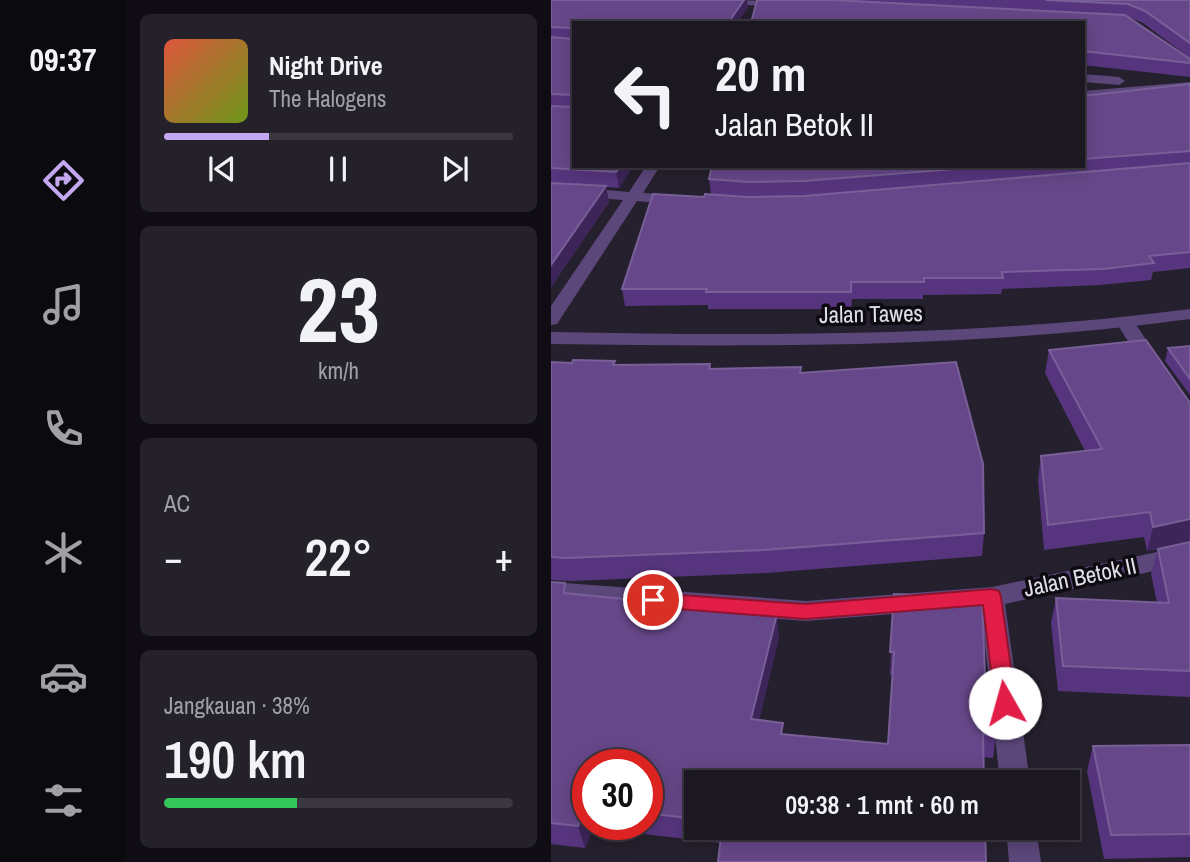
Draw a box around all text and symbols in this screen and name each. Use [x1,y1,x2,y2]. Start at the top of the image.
text: 09:37 [29,38,97,81]
text: 20 m [715,40,807,106]
text: Night Drive [269,48,383,83]
icon: left [600,49,691,140]
text: The Halogens [269,83,386,114]
text: Jalan Betok II [715,103,874,146]
icon: previous [203,150,241,188]
icon: pause [319,150,357,188]
icon: next [436,150,474,188]
icon: directions [39,156,88,205]
text: 23 [297,248,380,370]
icon: music [39,280,88,329]
street label: Jalan Tawes [819,297,923,330]
text: km/h [318,355,359,386]
icon: phone [39,404,88,453]
text: AC [164,488,190,519]
text: 22° [304,522,373,592]
icon: climate [39,528,88,577]
text: − [164,532,182,583]
text: + [495,532,513,583]
street label: Jalan Betok II [1021,549,1139,604]
pin [623,570,683,630]
icon: arrive [634,581,672,619]
icon: car [39,652,88,701]
position arrow [968,666,1042,740]
text: Jangkauan · 38% [164,690,310,721]
text: 190 km [164,724,307,794]
speed limit sign: 30 [572,749,663,840]
icon: filters [39,776,88,825]
text: 09:38 · 1 mnt · 60 m [785,787,979,822]

